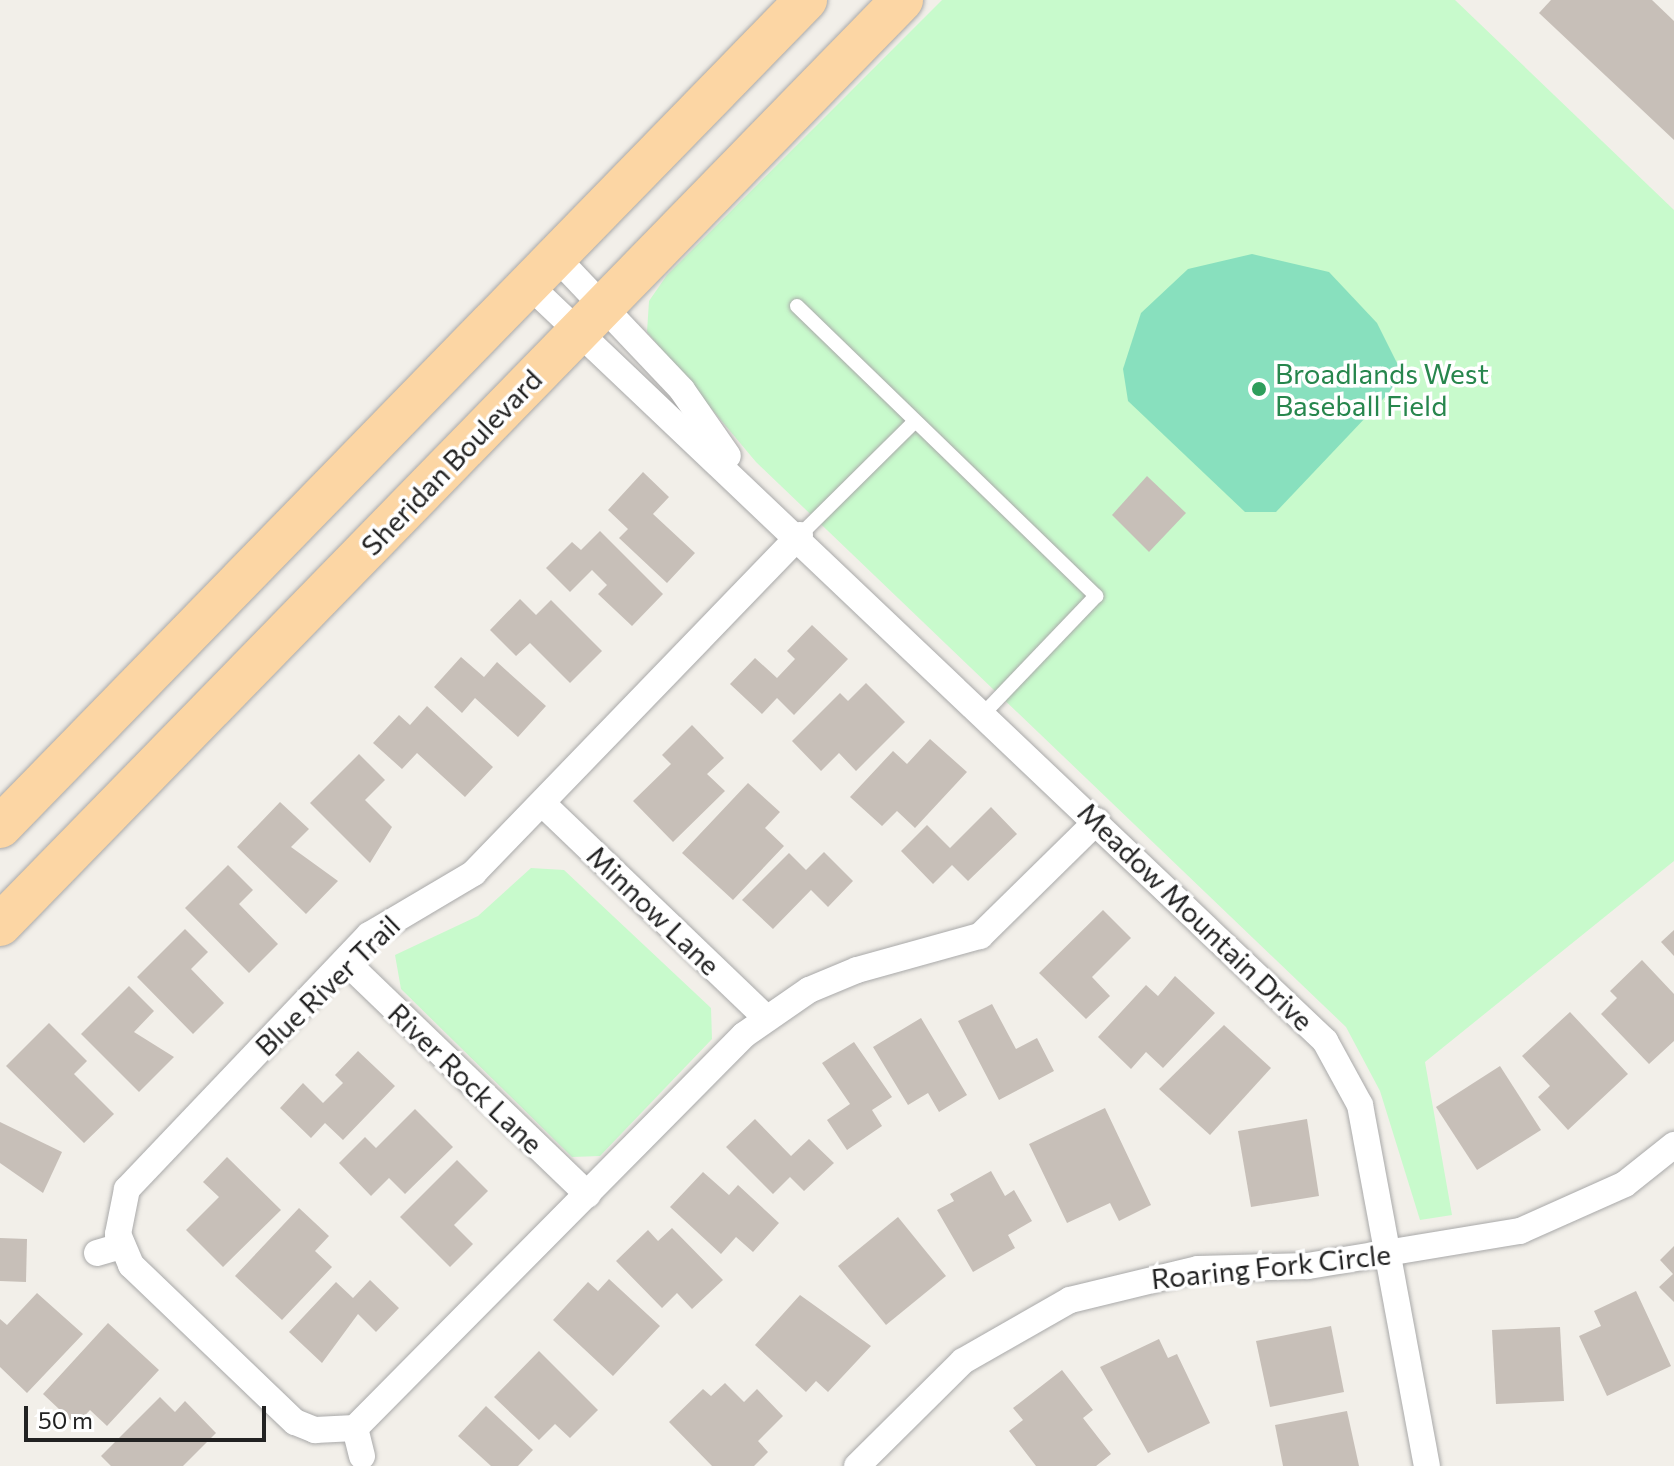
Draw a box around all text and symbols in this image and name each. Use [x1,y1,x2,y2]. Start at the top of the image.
place label: Broadlands West Baseball Field [1275,356,1489,422]
street label: Sheridan Boulevard [354,362,548,562]
marker: Broadlands West Baseball Field [1250,380,1268,398]
street label: Meadow Mountain Drive [1071,795,1321,1037]
street label: Minnow Lane [581,838,727,982]
street label: Blue River Trail [248,908,406,1062]
street label: River Rock Lane [382,996,550,1160]
street label: Roaring Fork Circle [1149,1237,1393,1295]
scale bar [28,1390,270,1440]
text: 50 m [38,1405,93,1434]

